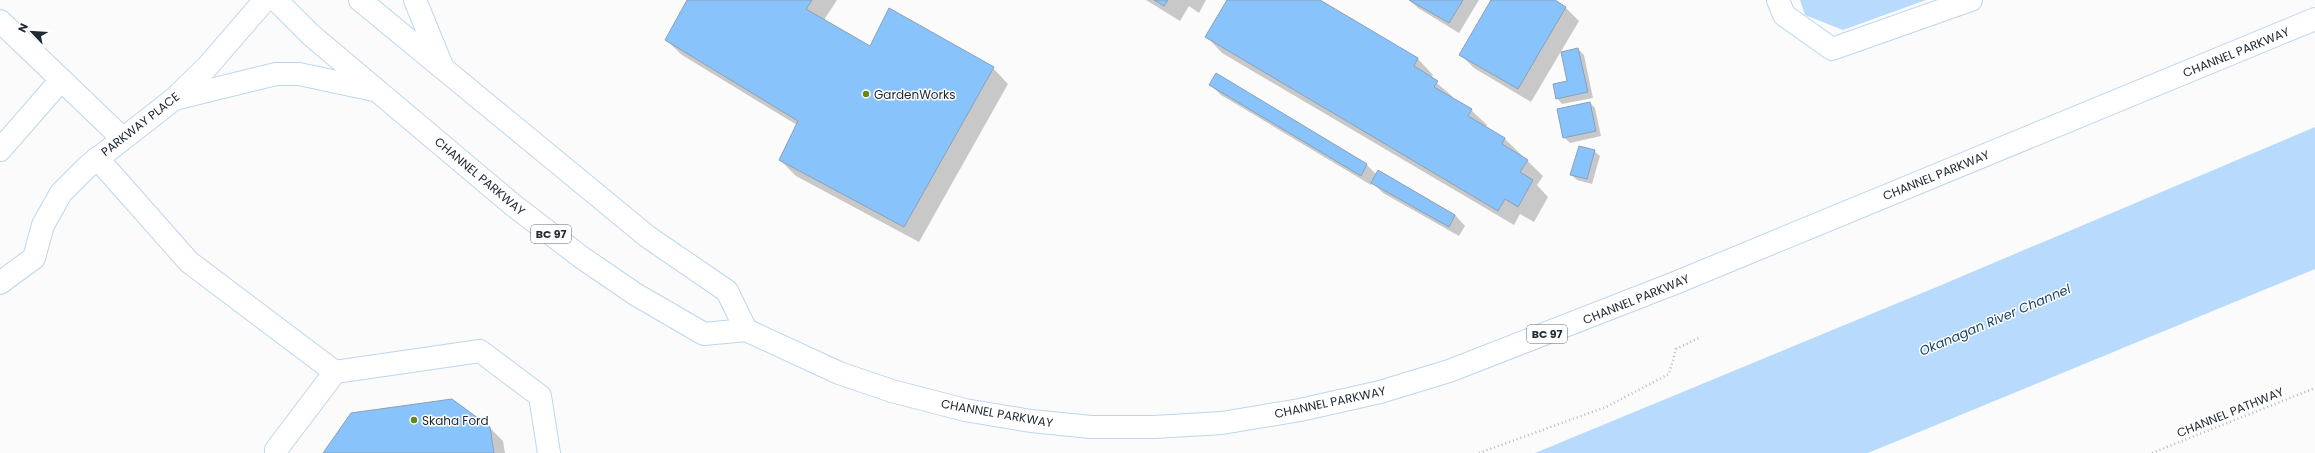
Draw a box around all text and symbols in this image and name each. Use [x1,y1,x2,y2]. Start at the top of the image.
north arrow [12,12,52,52]
text: N [14,21,32,35]
street label: CHANNEL PARKWAY [2180,23,2292,81]
place label: GardenWorks [874,86,955,103]
street label: PARKWAY PLACE [97,88,183,160]
marker: GardenWorks [861,89,871,99]
street label: CHANNEL PARKWAY [431,133,529,219]
street label: CHANNEL PARKWAY [1880,146,1992,204]
road number: BC 97 [531,225,571,243]
street label: CHANNEL PARKWAY [1580,270,1692,328]
water label: Okanagan River Channel [1916,279,2074,361]
road number: BC 97 [1527,325,1567,343]
street label: CHANNEL PARKWAY [1273,382,1387,422]
street label: CHANNEL PATHWAY [2174,383,2286,441]
street label: CHANNEL PARKWAY [940,395,1054,431]
place label: Skaha Ford [422,412,489,429]
marker: Skaha Ford [409,415,419,425]

